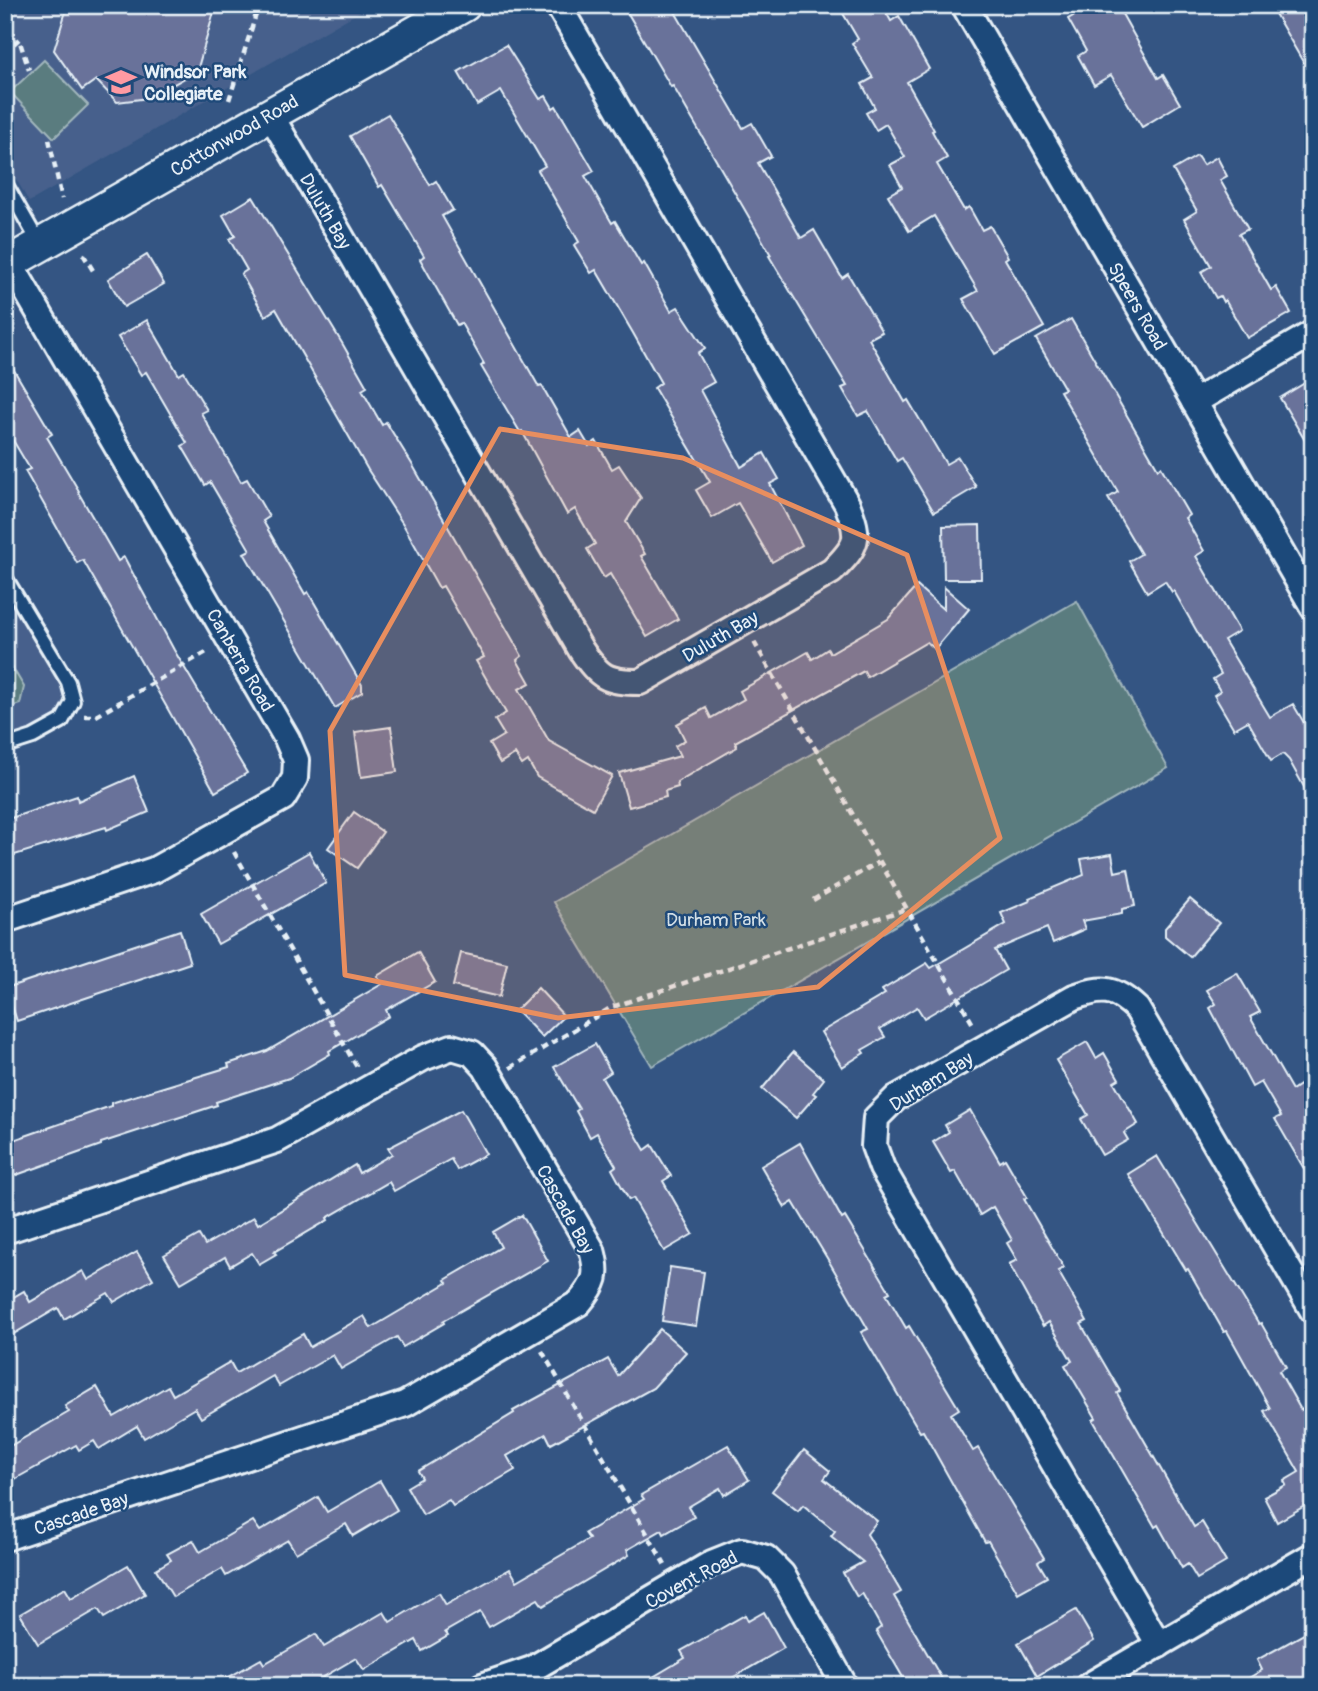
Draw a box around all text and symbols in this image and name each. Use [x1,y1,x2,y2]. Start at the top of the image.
place label: Windsor Park Collegiate [144,60,247,106]
school or university icon: Windsor Park Collegiate [104,65,138,99]
street label: Cottonwood Road [166,89,303,182]
street label: Duluth Bay [294,169,356,254]
street label: Speers Road [1102,258,1172,355]
street label: Canberra Road [201,605,279,716]
street label: Duluth Bay [678,606,763,668]
park label: Durham Park [666,908,766,932]
street label: Durham Bay [885,1047,978,1117]
street label: Cascade Bay [531,1161,599,1258]
street label: Cascade Bay [31,1487,132,1541]
street label: Covent Road [641,1546,742,1614]

